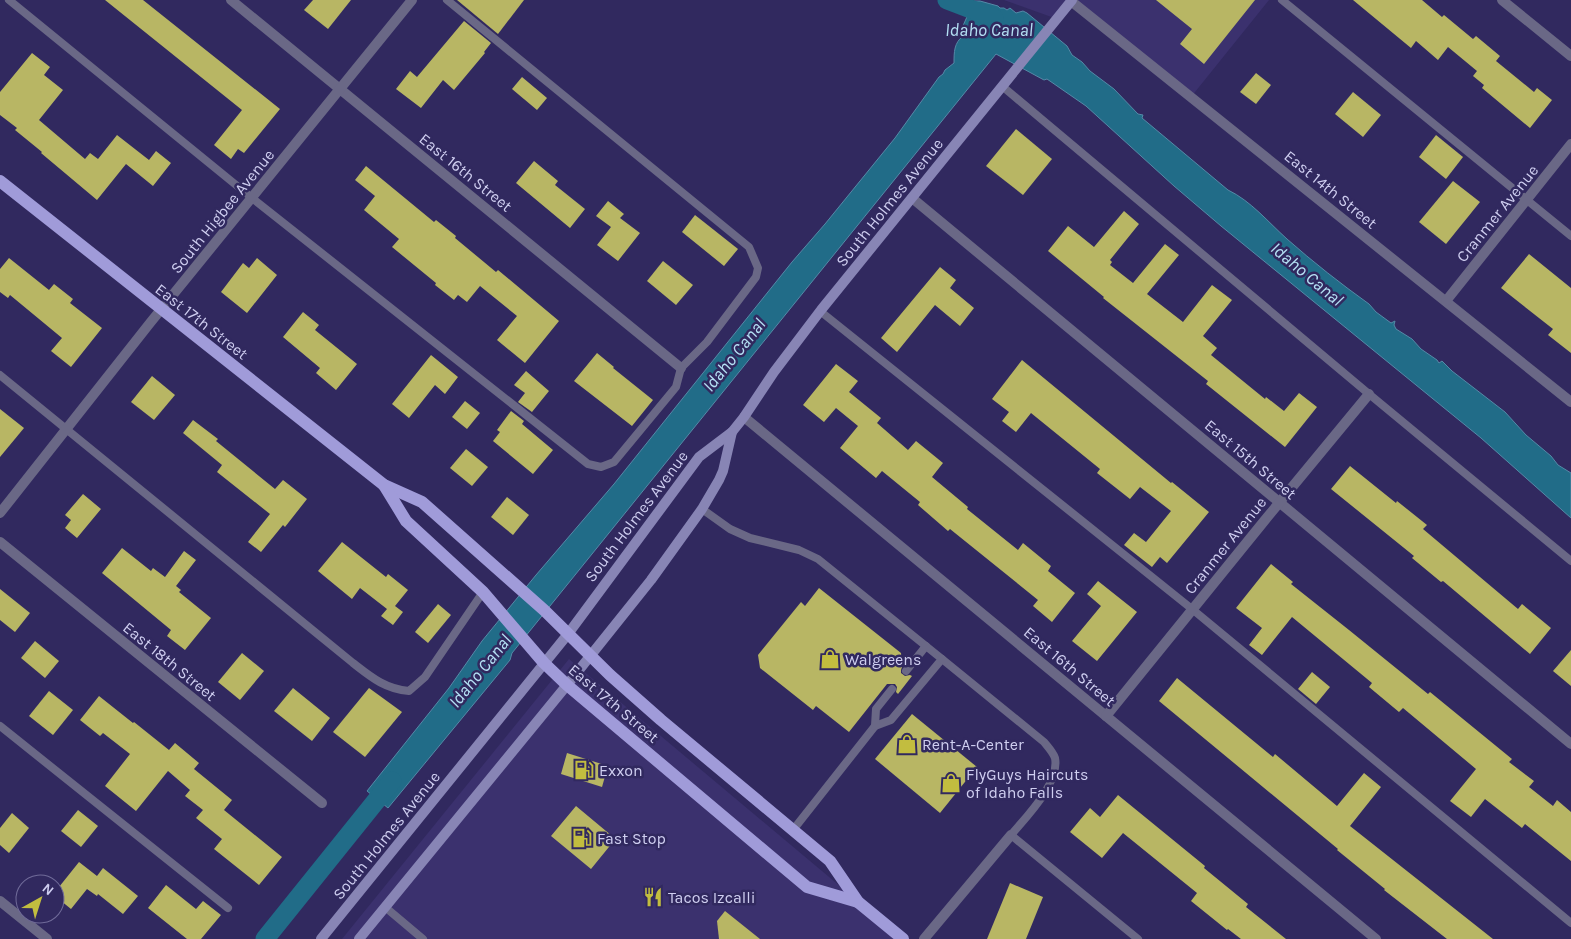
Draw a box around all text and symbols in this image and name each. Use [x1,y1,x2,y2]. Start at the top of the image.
water label: Idaho Canal [945,19,1034,41]
street label: East 16th Street [415,129,516,216]
street label: South Holmes Avenue [832,134,947,270]
street label: South Higbee Avenue [166,145,278,277]
street label: East 14th Street [1281,146,1381,233]
street label: Cranmer Avenue [1452,161,1542,266]
water label: Idaho Canal [1266,237,1348,311]
street label: East 17th Street [152,279,252,363]
water label: Idaho Canal [698,313,771,396]
street label: East 15th Street [1201,416,1300,503]
street label: South Holmes Avenue [581,447,692,586]
street label: Cranmer Avenue [1180,493,1270,598]
street label: East 18th Street [119,618,220,705]
street label: East 16th Street [1020,623,1119,710]
water label: Idaho Canal [444,629,517,712]
shop icon: Walgreens [819,648,841,670]
place label: Walgreens [845,650,921,669]
street label: East 17th Street [565,660,663,747]
shop icon: Rent-A-Center [896,733,918,755]
place label: Rent-A-Center [922,735,1024,754]
fuel station icon: Exxon [573,759,595,781]
place label: Exxon [599,761,643,780]
place label: FlyGuys Haircuts of Idaho Falls [966,765,1088,802]
street label: South Holmes Avenue [329,767,444,903]
shop icon: FlyGuys Haircuts of Idaho Falls [940,772,962,794]
fuel station icon: Fast Stop [571,827,593,849]
place label: Fast Stop [597,829,666,848]
north arrow [15,874,65,924]
text: N [39,880,57,899]
restaurant icon: Tacos Izcalli [642,886,664,908]
place label: Tacos Izcalli [668,888,756,907]

